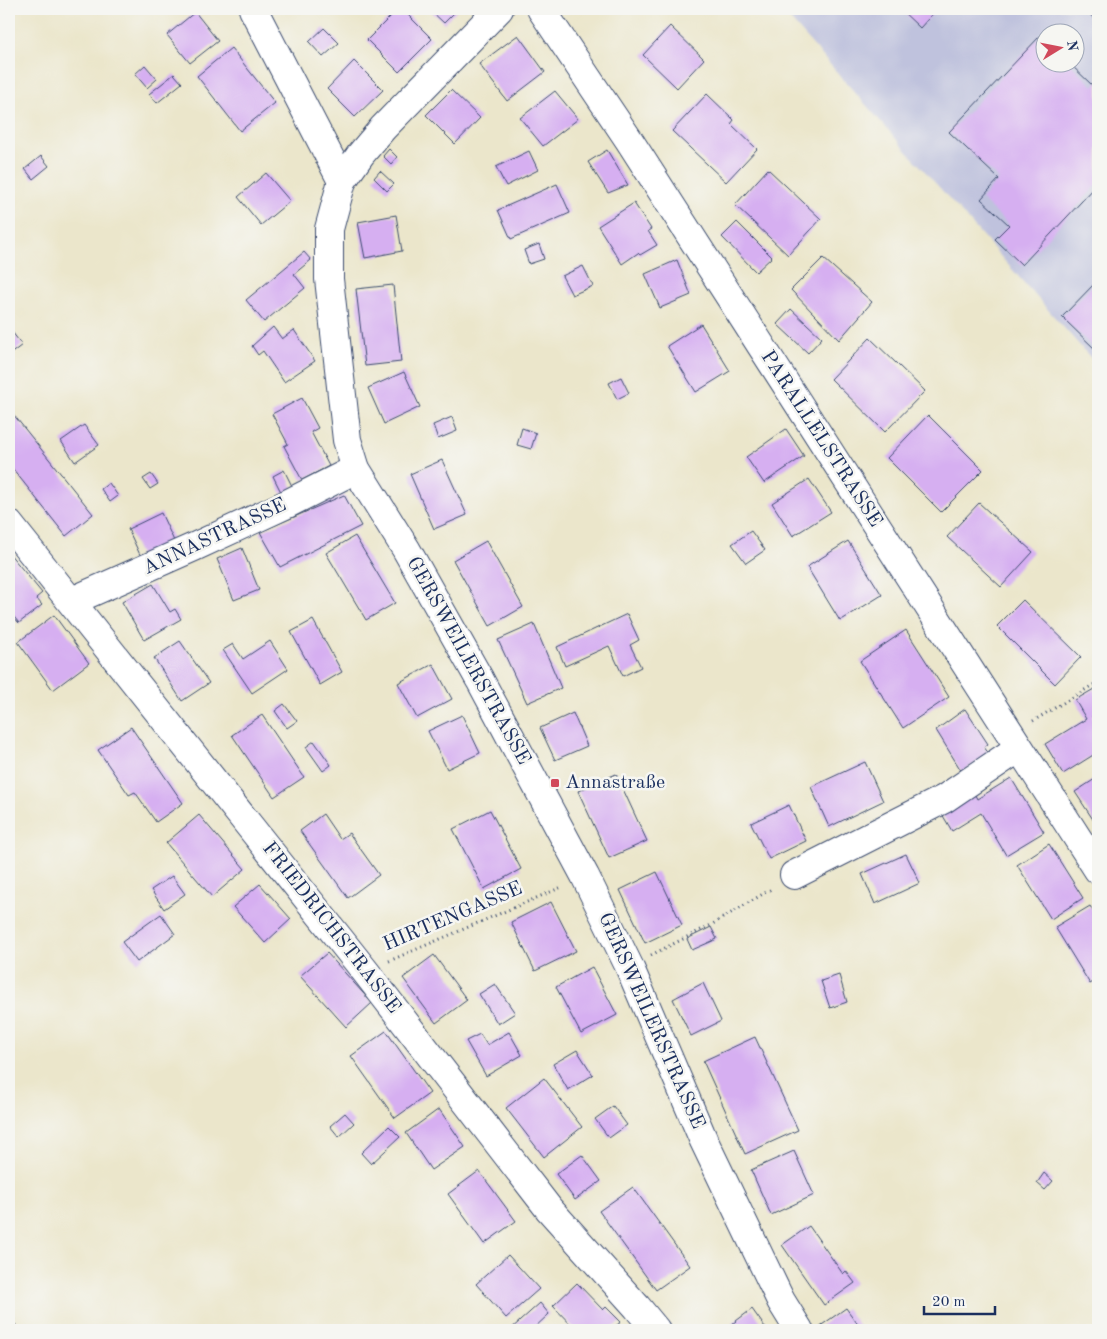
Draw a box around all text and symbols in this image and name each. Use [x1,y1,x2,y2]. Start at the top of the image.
north arrow [1034,22,1084,72]
text: N [1064,39,1080,53]
street label: PARALLELSTRASSE [757,347,885,531]
street label: ANNASTRASSE [140,495,290,579]
street label: GERSWEILERSTRASSE [402,554,534,768]
place label: Annastraße [565,773,665,793]
marker: Annastraße [549,777,561,789]
street label: FRIEDRICHSTRASSE [258,839,404,1017]
street label: HIRTENGASSE [380,879,526,955]
street label: GERSWEILERSTRASSE [594,910,708,1132]
scale bar [924,1284,996,1316]
text: 20 m [932,1295,966,1310]

